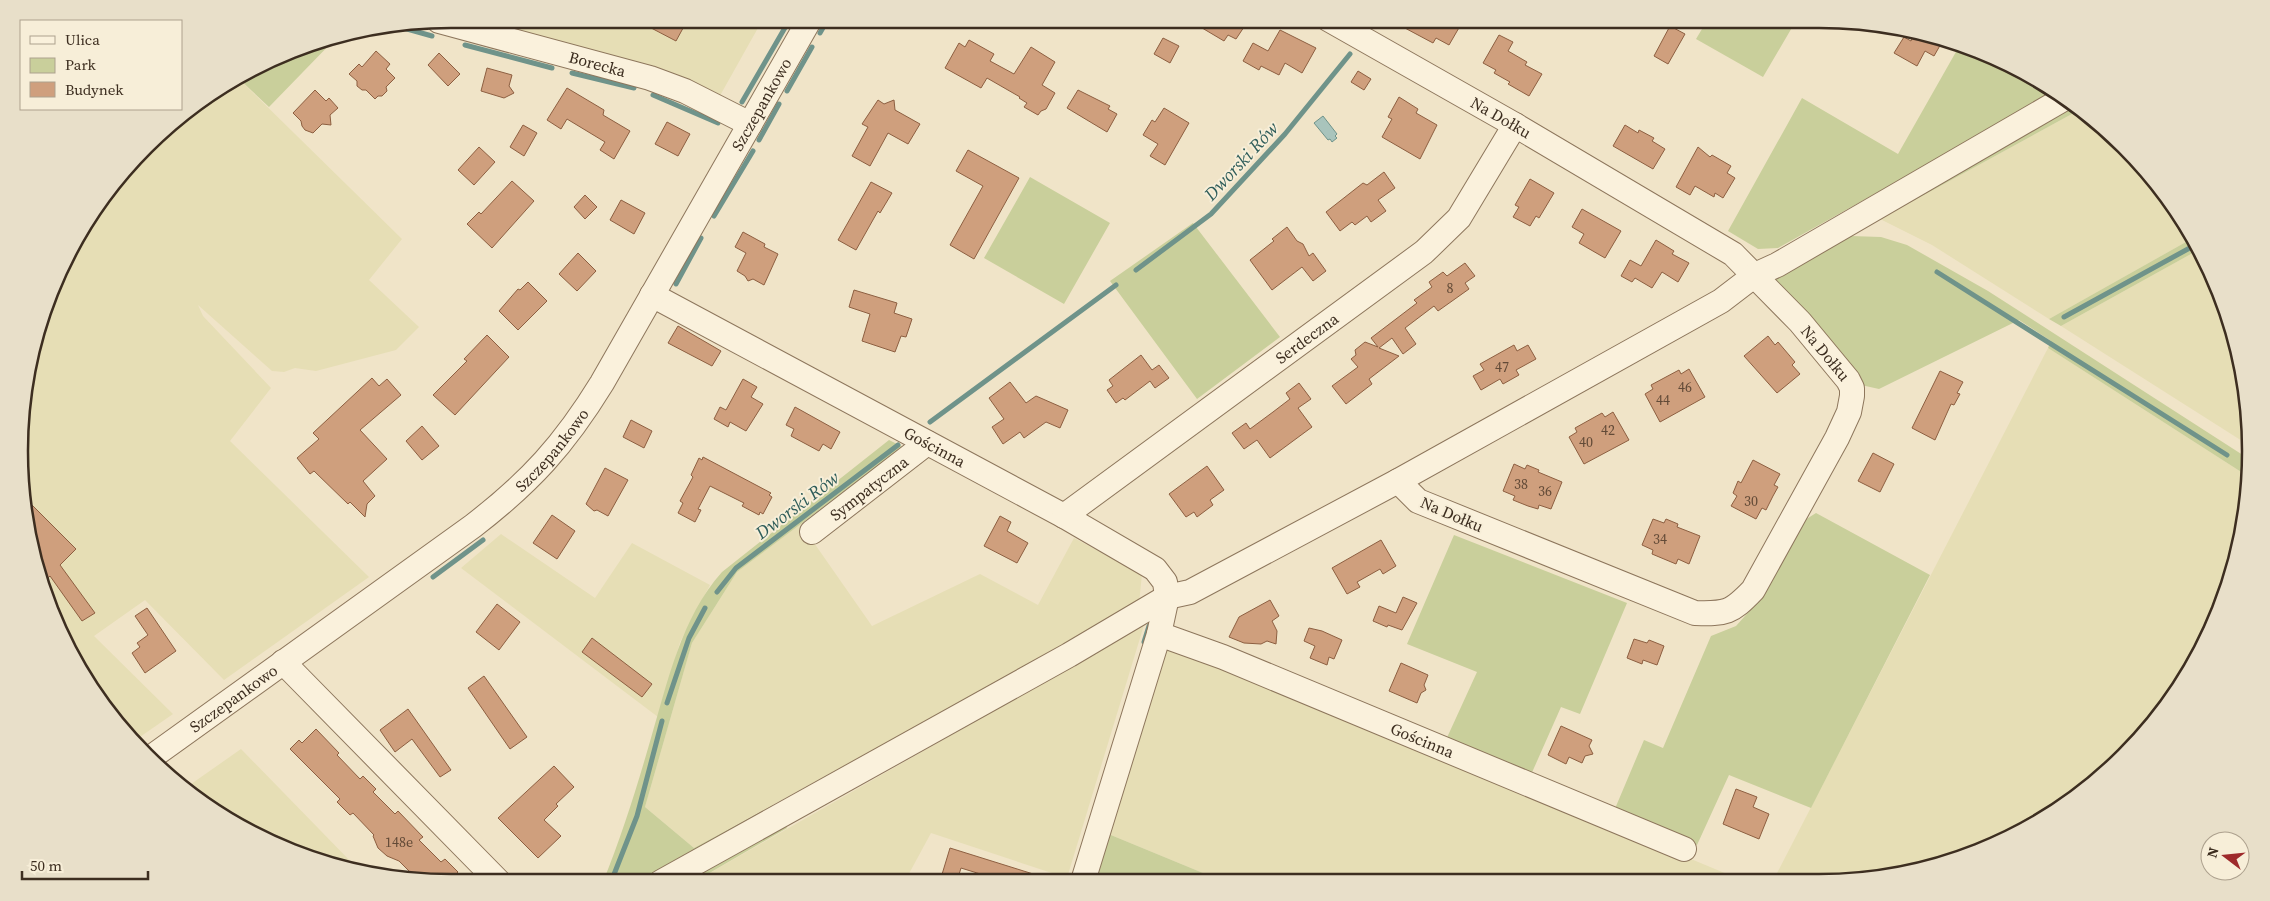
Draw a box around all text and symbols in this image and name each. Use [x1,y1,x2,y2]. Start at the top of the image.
legend [20,20,182,110]
text: Ulica [65,29,100,50]
street label: Borecka [566,46,629,82]
text: Park [65,54,97,75]
street label: Szczepankowo [726,54,797,155]
text: Budynek [65,79,124,100]
street label: Na Dołku [1467,91,1535,143]
water label: Dworski Rów [1197,116,1285,207]
house number: 8 [1447,278,1454,298]
street label: Serdeczna [1271,307,1343,369]
street label: Na Dołku [1796,320,1855,386]
house number: 47 [1495,357,1509,377]
house number: 46 [1678,377,1692,397]
house number: 44 [1656,390,1670,410]
street label: Szczepankowo [510,404,594,497]
house number: 42 [1601,420,1615,440]
street label: Gościnna [900,421,970,473]
house number: 40 [1579,432,1593,452]
street label: Sympatyczna [825,450,913,525]
water label: Dworski Rów [749,465,845,545]
house number: 38 [1514,474,1528,494]
house number: 36 [1538,481,1552,501]
street label: Na Dołku [1417,491,1487,537]
house number: 30 [1744,491,1758,511]
house number: 34 [1653,529,1667,549]
street label: Szczepankowo [185,659,282,737]
street label: Gościnna [1387,717,1458,763]
north arrow [2200,831,2250,881]
house number: 148e [385,832,413,852]
text: N [2201,845,2224,860]
scale bar [22,848,149,880]
text: 50 m [30,855,62,876]

